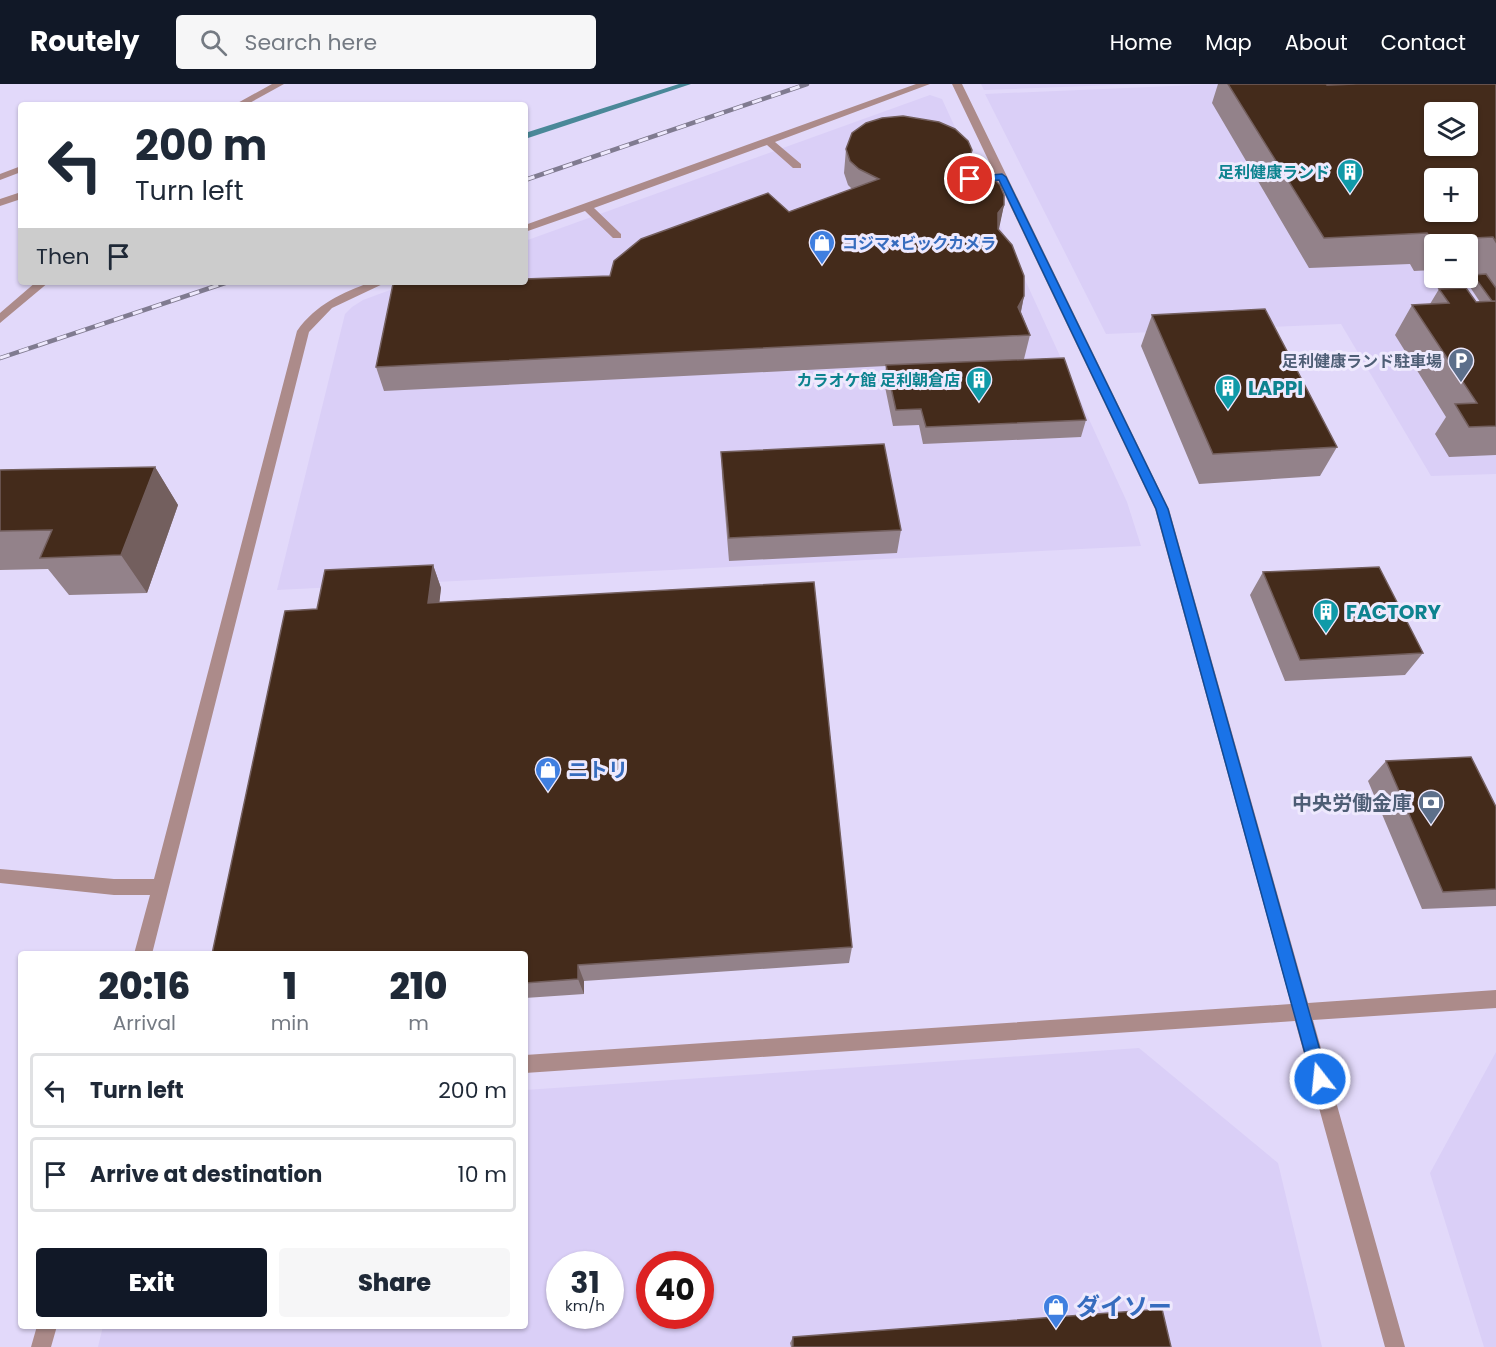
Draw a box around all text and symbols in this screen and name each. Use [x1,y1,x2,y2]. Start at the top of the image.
search box [176,15,596,69]
text: Routely [30,22,140,61]
icon: search [197,26,230,59]
text: Search here [245,27,377,58]
text: Home [1110,28,1172,57]
text: Map [1205,28,1252,57]
text: About [1285,28,1348,57]
text: Contact [1381,28,1466,57]
map controls [1424,102,1478,288]
button: layers [1424,102,1478,156]
text: 200 m [135,116,267,175]
icon: left [36,126,114,204]
pin [944,153,995,204]
building icon: 足利健康ランド [1335,157,1365,195]
place label: 足利健康ランド [1218,161,1330,184]
icon: arrive [953,162,986,195]
button: + [1424,168,1478,222]
text: Turn left [135,172,244,209]
shop icon: コジマ×ビックカメラ [807,228,837,266]
place label: コジマ×ビックカメラ [842,232,996,255]
button: − [1424,234,1478,288]
icon: arrive [102,240,135,273]
text: Then [36,241,90,272]
parking icon: 足利健康ランド駐車場 [1446,346,1476,384]
place label: 足利健康ランド駐車場 [1282,350,1442,373]
building icon: カラオケ館 足利朝倉店 [964,365,994,403]
place label: カラオケ館 足利朝倉店 [797,369,960,392]
building icon: LAPPI [1213,373,1243,411]
place label: LAPPI [1248,374,1303,402]
building icon: FACTORY [1311,597,1341,635]
place label: FACTORY [1346,598,1442,626]
shop icon: ニトリ [533,755,563,793]
place label: ニトリ [568,756,628,784]
bank icon: 中央労働金庫 [1416,788,1446,826]
place label: 中央労働金庫 [1292,789,1412,817]
text: 20:16 [98,961,190,1012]
text: 1 [283,961,297,1012]
text: 210 [389,961,448,1012]
text: Arrival [113,1009,176,1037]
text: min [271,1009,309,1037]
text: m [408,1009,429,1037]
position arrow [1288,1047,1352,1111]
icon: left [39,1074,72,1107]
text: Turn left [90,1075,184,1106]
text: 200 m [438,1075,507,1106]
icon: arrive [39,1158,72,1191]
text: Arrive at destination [90,1159,322,1190]
text: 10 m [458,1159,507,1190]
button: Exit [36,1248,267,1317]
button: Share [279,1248,510,1317]
speed limit sign: 40 [636,1251,714,1329]
text: 31 [570,1261,600,1304]
place label: ダイソー [1076,1290,1172,1323]
shop icon: ダイソー [1041,1292,1071,1330]
text: km/h [565,1295,605,1316]

